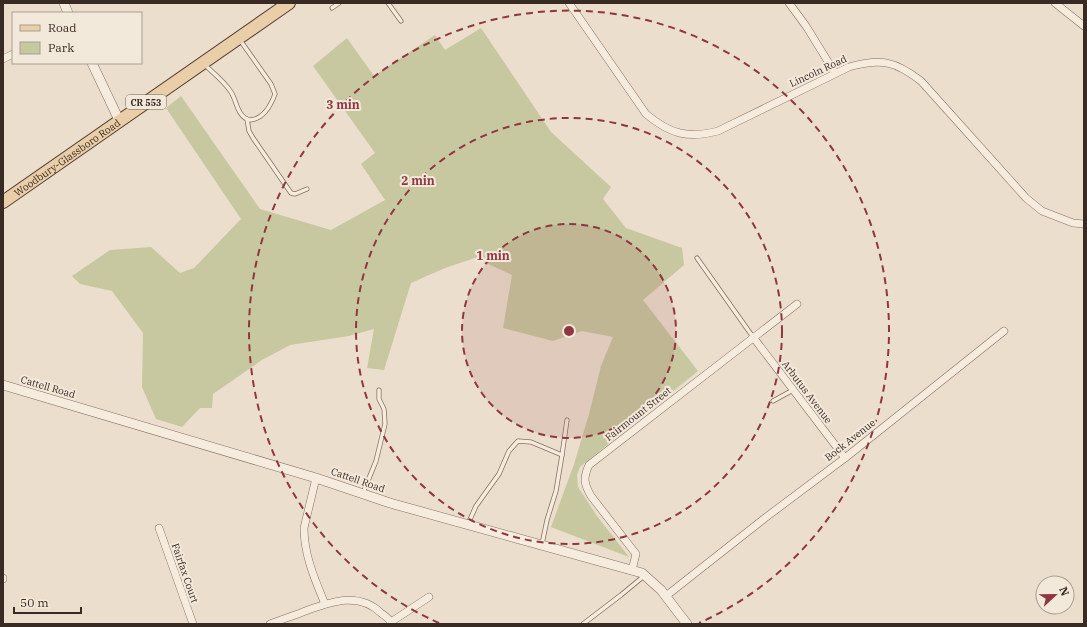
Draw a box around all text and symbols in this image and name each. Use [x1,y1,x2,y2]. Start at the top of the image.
legend [12,12,142,64]
text: Road [48,20,77,35]
text: Park [48,40,74,55]
street label: Lincoln Road [787,52,849,90]
road number: CR 553 [126,95,166,109]
text: 3 min [326,97,360,112]
street label: Woodbury-Glassboro Road [11,116,123,199]
text: 2 min [401,173,435,188]
text: 1 min [476,248,510,263]
centre of rings [562,324,576,338]
street label: Arbutus Avenue [779,358,835,426]
street label: Cattell Road [19,373,77,401]
street label: Fairmount Street [602,384,674,444]
street label: Bock Avenue [822,416,878,464]
street label: Cattell Road [329,465,387,495]
street label: Fairfax Court [169,542,201,605]
north arrow [1035,575,1075,615]
text: N [1056,585,1073,598]
scale bar [14,589,81,615]
text: 50 m [20,595,49,610]

